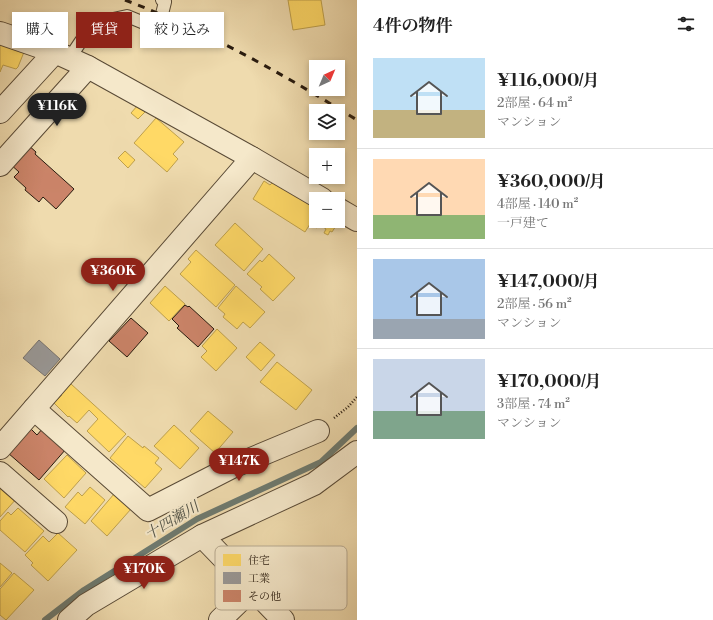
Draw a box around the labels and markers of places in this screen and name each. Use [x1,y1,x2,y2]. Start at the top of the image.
pin: ¥116K [29,93,85,127]
pin: ¥360K [85,258,141,292]
pin: ¥147K [211,448,267,482]
pin: ¥170K [116,556,172,590]

